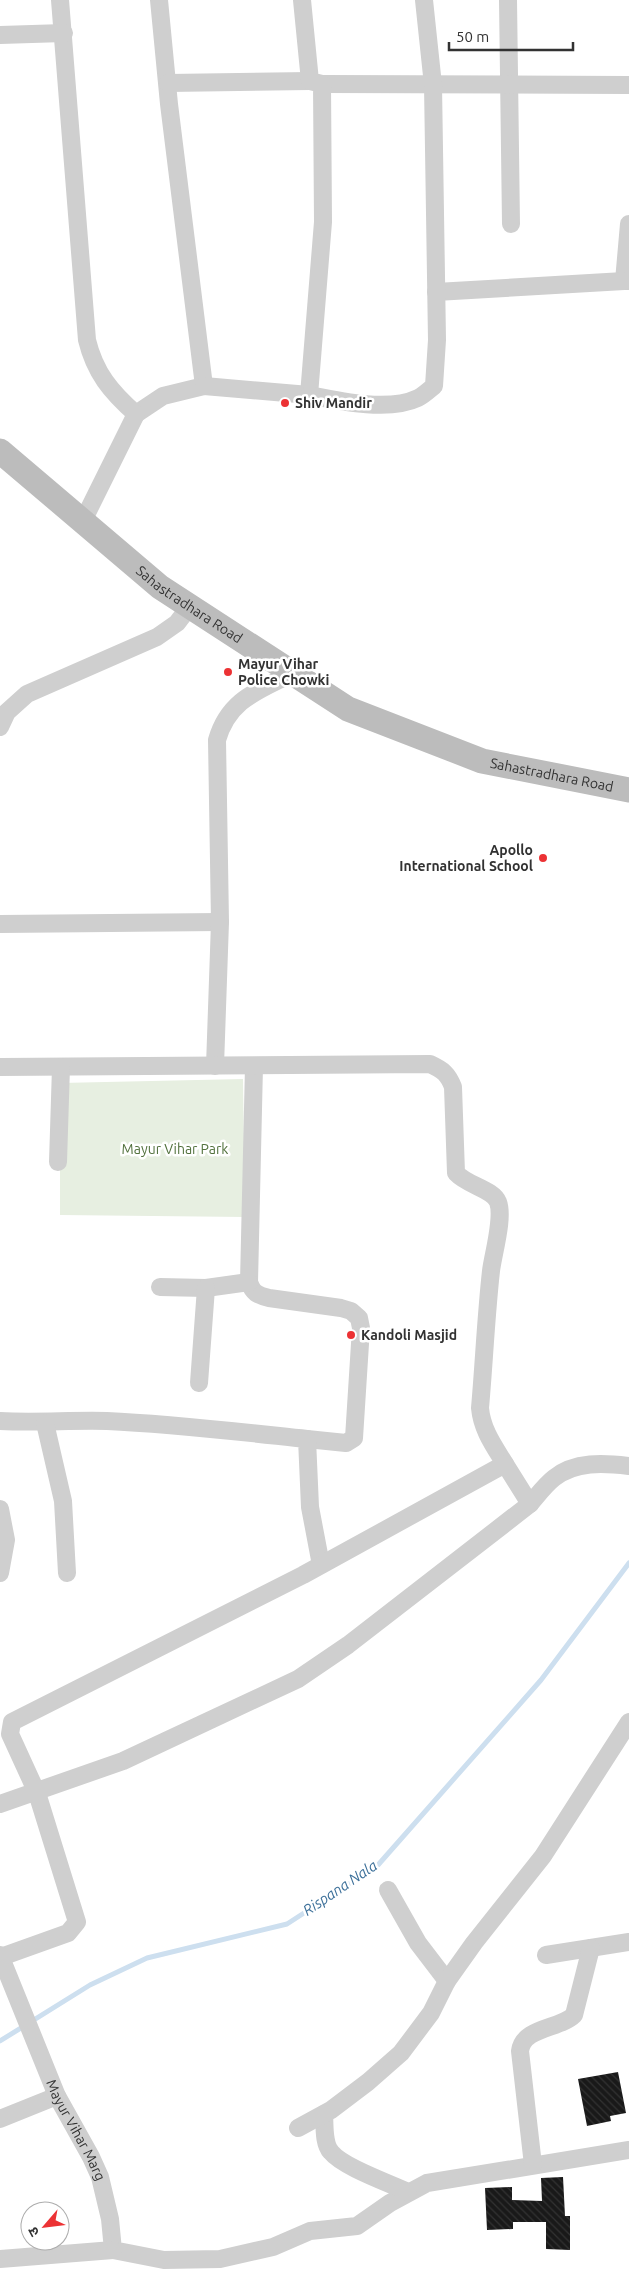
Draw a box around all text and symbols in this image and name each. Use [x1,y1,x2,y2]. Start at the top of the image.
scale bar [449,20,573,52]
text: 50 m [456,28,489,45]
place label: Shiv Mandir [295,395,372,411]
marker: Shiv Mandir [279,397,291,409]
street label: Sahastradhara Road [133,562,245,646]
place label: Mayur Vihar Police Chowki [238,656,329,688]
marker: Mayur Vihar Police Chowki [222,666,234,678]
street label: Sahastradhara Road [489,755,615,795]
place label: Apollo International School [399,842,533,874]
marker: Apollo International School [537,852,549,864]
park label: Mayur Vihar Park [122,1141,228,1157]
place label: Kandoli Masjid [361,1327,457,1343]
marker: Kandoli Masjid [345,1329,357,1341]
water label: Rispana Nala [299,1857,380,1919]
street label: Mayur Vihar Marg [43,2077,109,2183]
north arrow [20,2201,70,2251]
text: उ [24,2224,43,2239]

